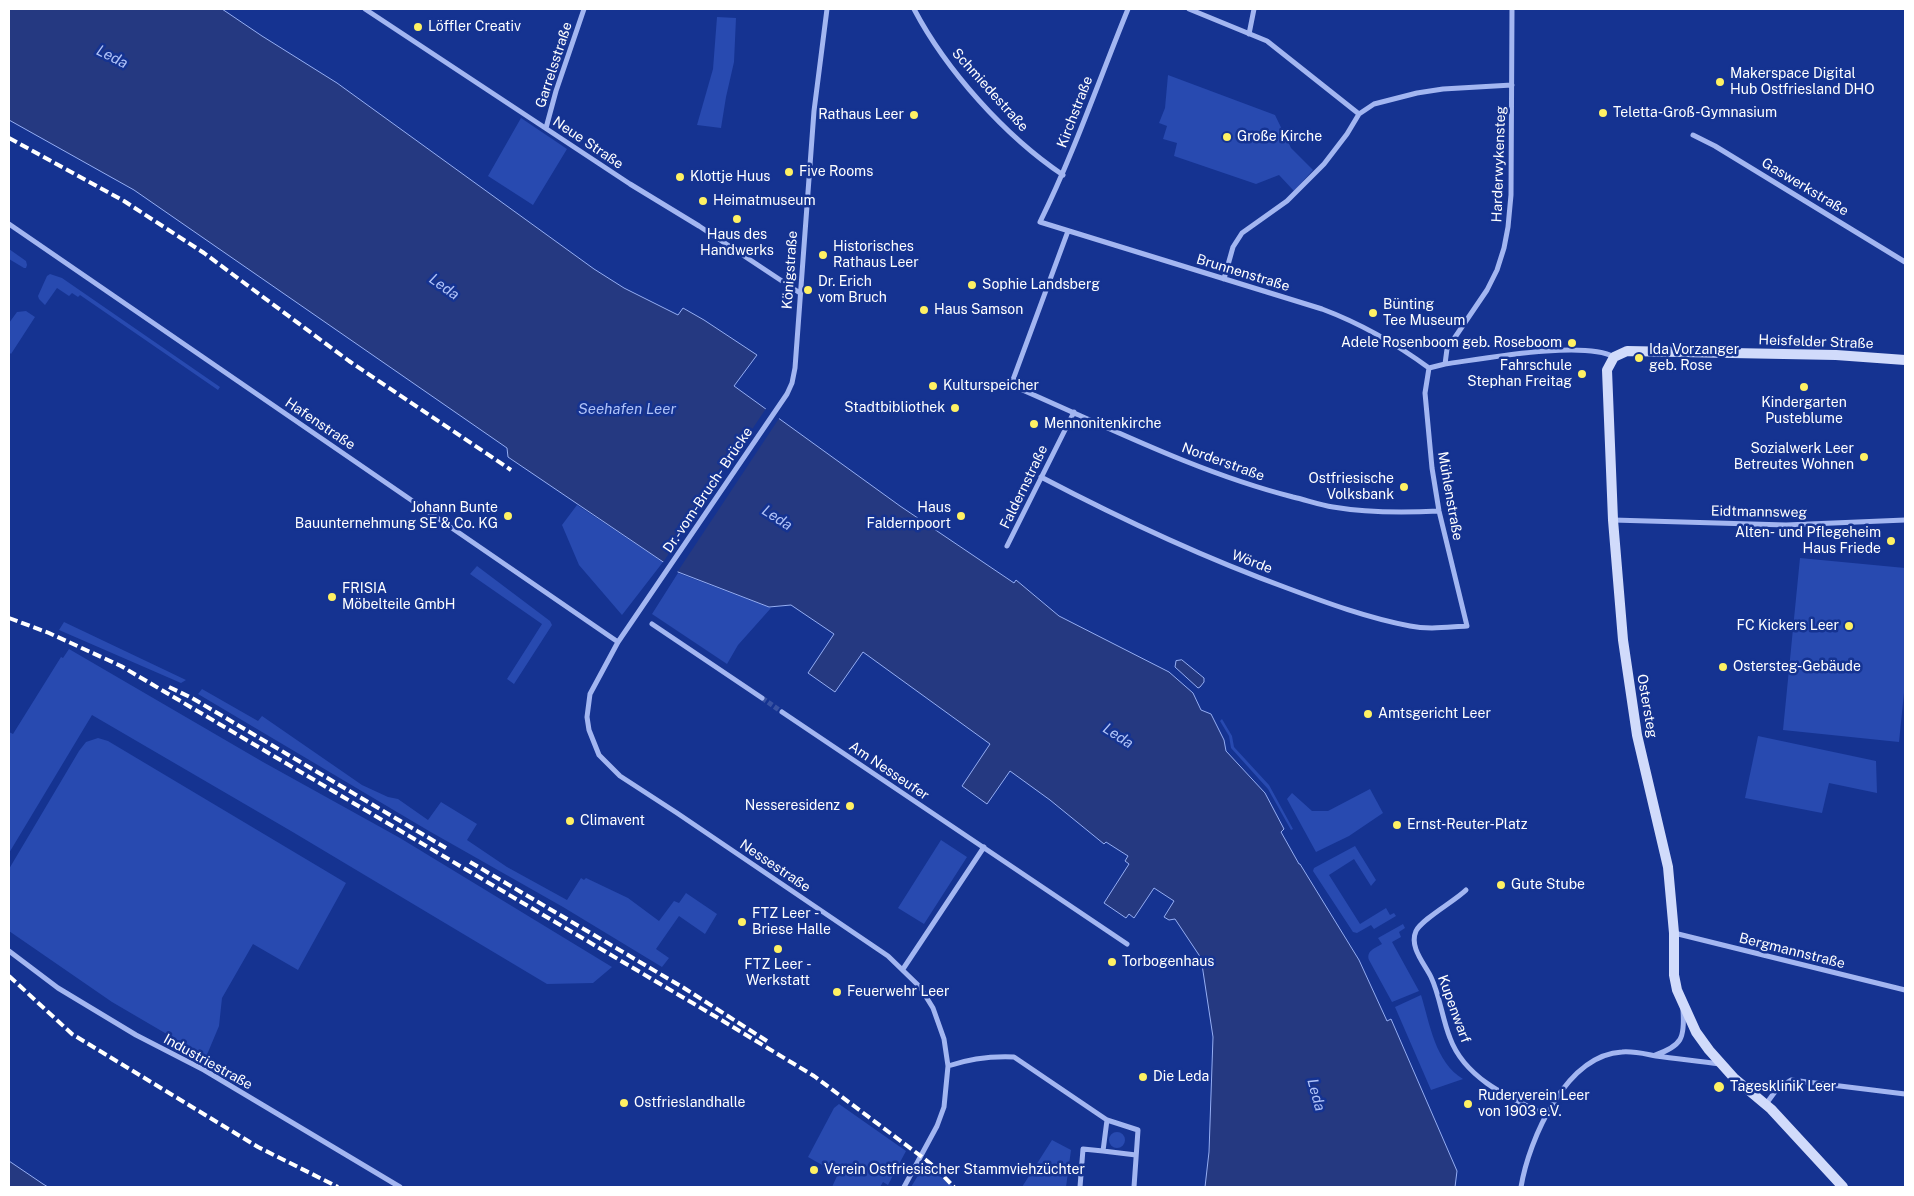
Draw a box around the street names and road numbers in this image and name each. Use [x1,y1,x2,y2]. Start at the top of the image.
street label: Garrelsstraße [532,20,576,110]
street label: Schmiedestraße [948,45,1032,135]
street label: Kirchstraße [1054,74,1096,150]
street label: Harderwykensteg [1489,105,1509,223]
street label: Neue Straße [550,113,626,173]
street label: Gaswerkstraße [1759,154,1851,220]
street label: Königstraße [779,230,801,310]
street label: Brunnenstraße [1194,251,1292,295]
street label: Heisfelder Straße [1758,332,1874,352]
street label: Hafenstraße [282,394,358,454]
street label: Dr.-vom-Bruch- Brücke [660,424,756,556]
street label: Norderstraße [1179,439,1267,485]
street label: Faldernstraße [996,442,1052,532]
street label: Mühlenstraße [1434,450,1466,542]
street label: Eidtmannsweg [1711,503,1807,521]
street label: Wörde [1229,547,1275,577]
street label: Ostersteg [1633,673,1661,739]
street label: Am Nesseufer [846,738,932,804]
street label: Nessestraße [736,836,814,896]
street label: Bergmannstraße [1737,930,1847,972]
street label: Kupenwarf [1434,973,1474,1045]
street label: Industriestraße [161,1031,255,1093]

